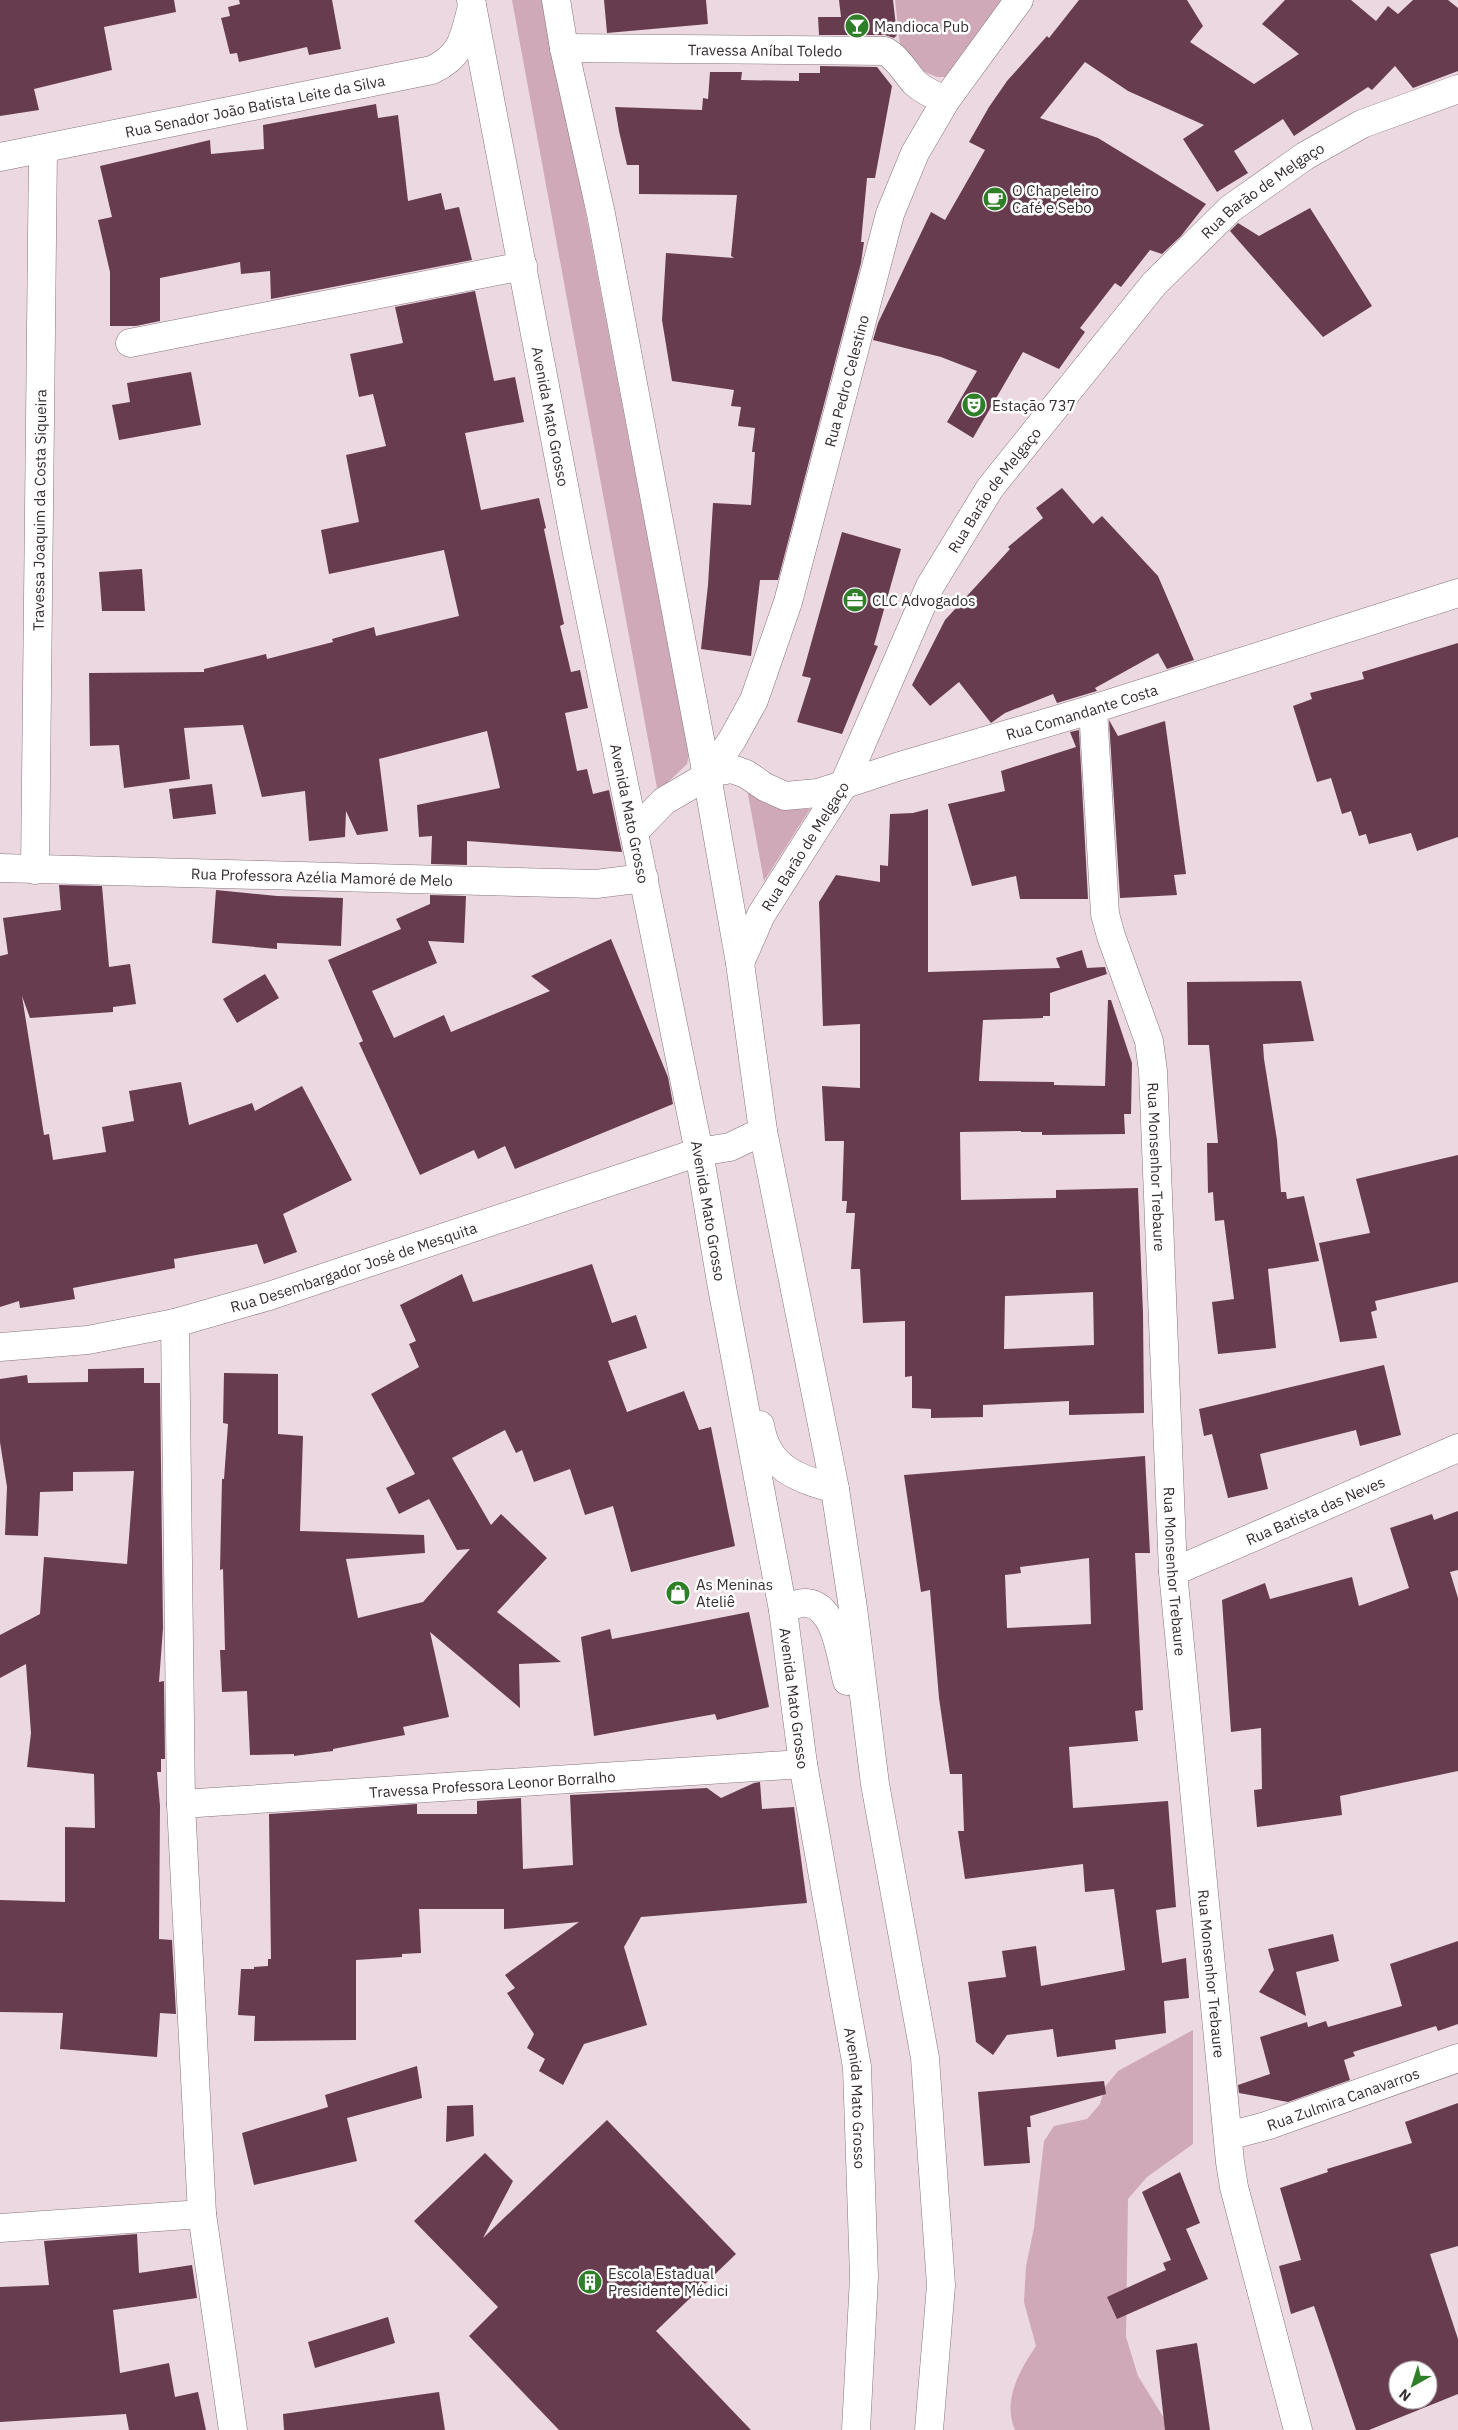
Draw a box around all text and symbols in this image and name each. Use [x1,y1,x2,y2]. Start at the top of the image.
bar icon: Mandioca Pub [844,13,870,39]
place label: Mandioca Pub [874,17,969,36]
street label: Travessa Aníbal Toledo [688,40,842,60]
street label: Rua Senador João Batista Leite da Silva [123,70,386,141]
street label: Rua Barão de Melgaço [1197,138,1327,242]
place label: O Chapeleiro Café e Sebo [1012,181,1099,217]
cafe icon: O Chapeleiro Café e Sebo [982,186,1008,212]
street label: Rua Pedro Celestino [820,313,873,449]
street label: Avenida Mato Grosso [528,345,573,488]
street label: Travessa Joaquim da Costa Siqueira [28,389,50,631]
theatre icon: Estação 737 [961,392,987,418]
place label: Estação 737 [992,396,1076,415]
street label: Rua Barão de Melgaço [943,423,1045,556]
office icon: CLC Advogados [842,587,868,613]
place label: CLC Advogados [872,591,976,610]
street label: Rua Comandante Costa [1004,680,1160,744]
street label: Avenida Mato Grosso [607,742,654,885]
street label: Rua Barão de Melgaço [757,778,853,914]
street label: Rua Professora Azélia Mamoré de Melo [191,864,453,890]
street label: Rua Monsenhor Trebaure [1144,1082,1170,1252]
street label: Avenida Mato Grosso [687,1139,730,1282]
street label: Rua Desembargador José de Mesquita [228,1218,479,1316]
street label: Rua Batista das Neves [1243,1472,1388,1549]
street label: Rua Monsenhor Trebaure [1160,1486,1191,1657]
place label: As Meninas Ateliê [696,1575,773,1611]
shop icon: As Meninas Ateliê [665,1580,691,1606]
street label: Avenida Mato Grosso [776,1627,813,1770]
street label: Travessa Professora Leonor Borralho [369,1767,616,1801]
street label: Rua Monsenhor Trebaure [1194,1888,1229,2059]
street label: Avenida Mato Grosso [841,2026,870,2169]
street label: Rua Zulmira Canavarros [1264,2063,1422,2134]
place label: Escola Estadual Presidente Médici [608,2264,728,2300]
building icon: Escola Estadual Presidente Médici [577,2269,603,2295]
north arrow [1388,2360,1438,2410]
text: N [1395,2385,1414,2405]

